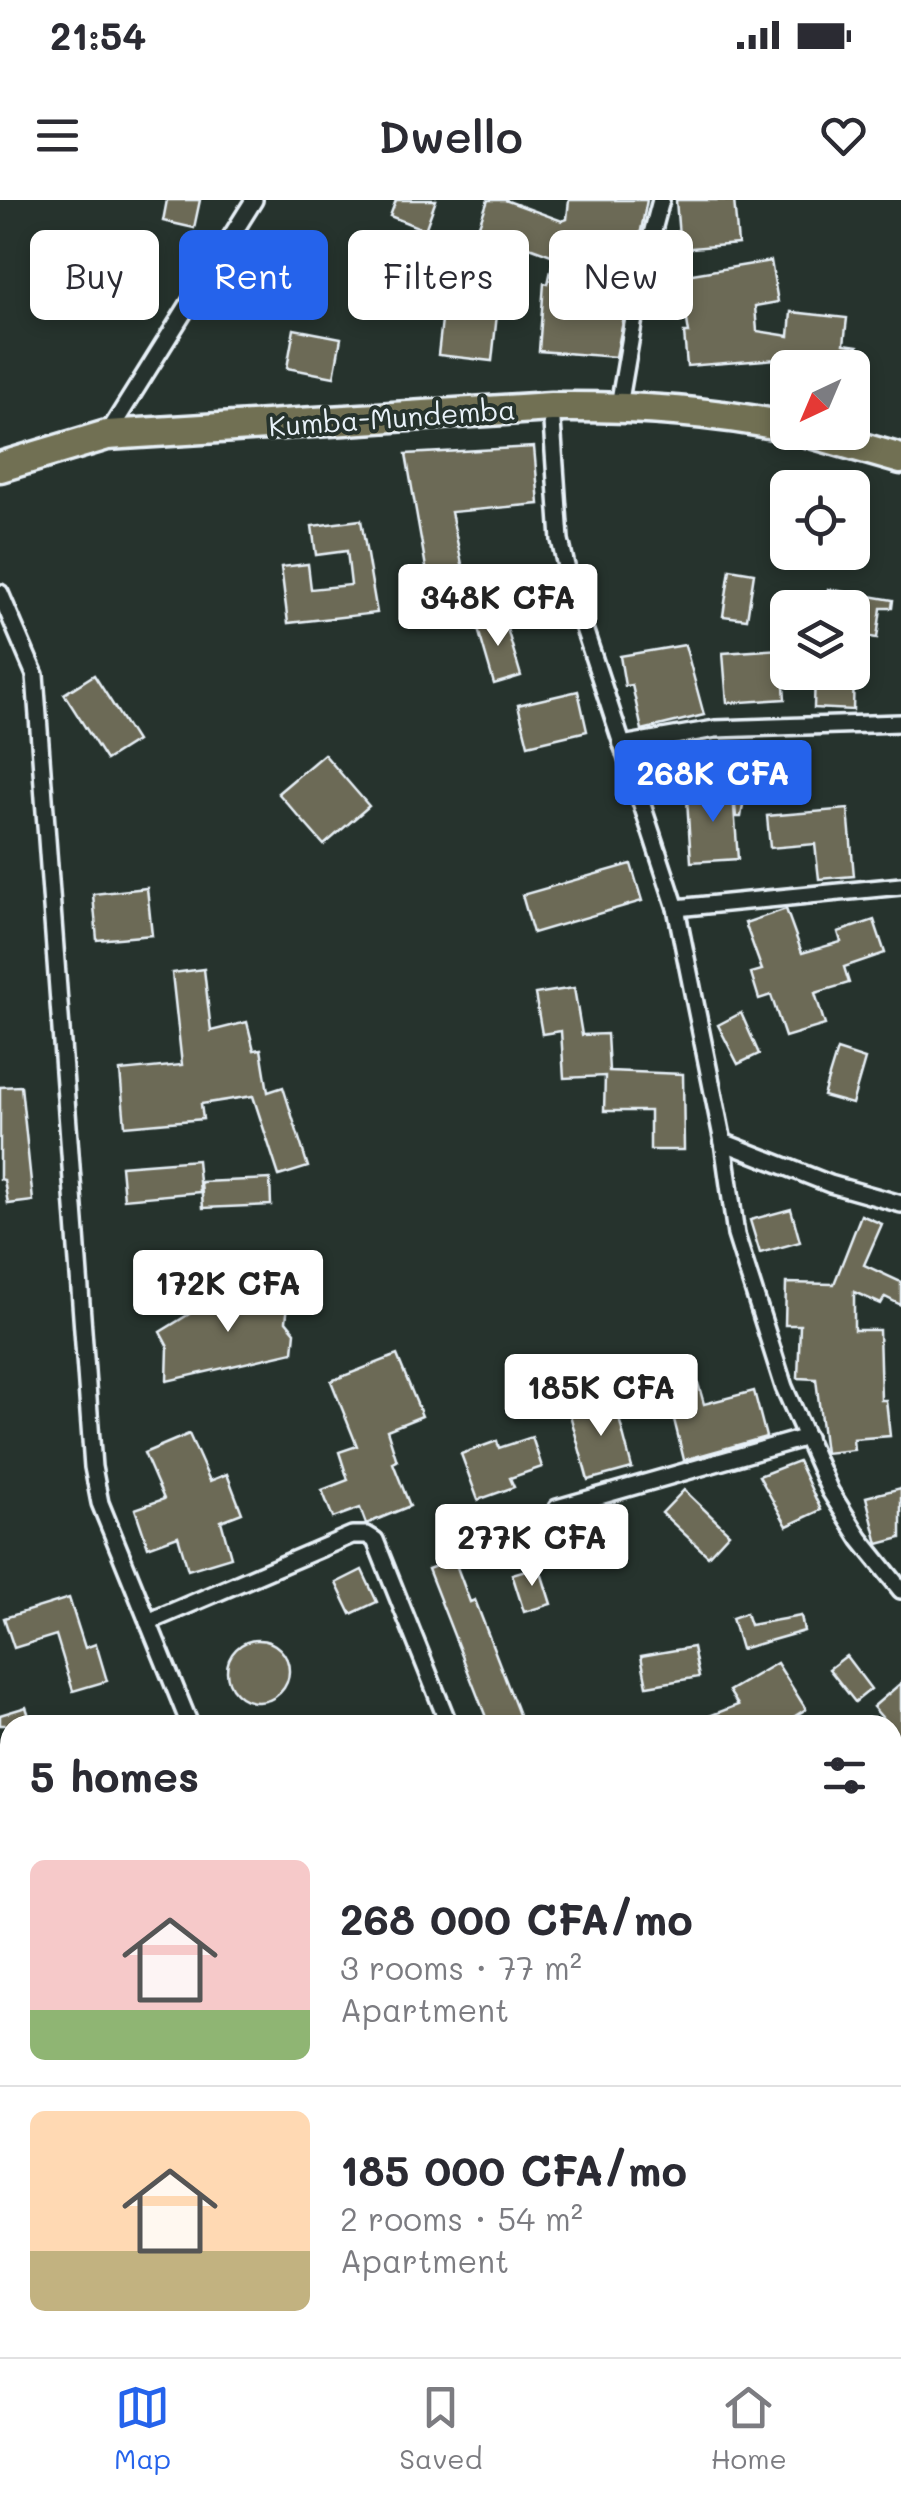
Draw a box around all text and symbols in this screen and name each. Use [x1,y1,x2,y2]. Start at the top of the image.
text: 21:54 [50,10,146,60]
text: Dwello [378,106,523,164]
icon: menu [30,108,85,163]
icon: heart [816,108,871,163]
chip: Buy [30,230,159,320]
chip: Rent [179,230,328,320]
chip: Filters [348,230,529,320]
chip: New [549,230,693,320]
north arrow [770,350,870,450]
map controls [770,350,870,690]
street label: Kumba-Mundemba [267,390,517,444]
button: locate [770,470,870,570]
pin: 348K CFA [395,564,601,649]
text: 348K CFA [420,575,576,617]
button: layers [770,590,870,690]
pin: 268K CFA [610,740,816,825]
text: 268K CFA [636,751,790,793]
pin: 172K CFA [125,1250,331,1335]
text: 172K CFA [155,1261,301,1303]
pin: 185K CFA [498,1354,704,1439]
text: 185K CFA [527,1365,675,1407]
pin: 277K CFA [429,1504,635,1589]
text: 277K CFA [457,1515,607,1557]
text: 5 homes [30,1748,199,1803]
icon: filters [817,1748,872,1803]
text: 268 000 CFA/mo [340,1891,693,1946]
icon: home [110,1900,230,2020]
text: 3 rooms · 77 m² [340,1946,582,1988]
text: Apartment [340,1988,509,2030]
text: 185 000 CFA/mo [340,2142,687,2197]
icon: home [110,2151,230,2271]
text: 2 rooms · 54 m² [340,2197,583,2239]
text: Apartment [340,2239,509,2281]
tab: Map [114,2380,171,2476]
tab: Saved [399,2380,482,2476]
tab: Home [711,2380,787,2476]

